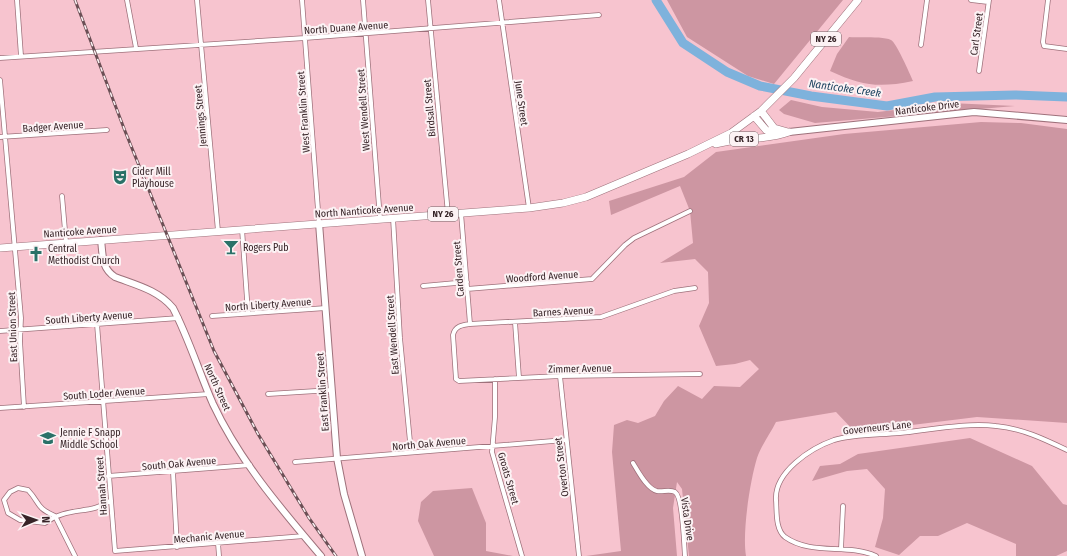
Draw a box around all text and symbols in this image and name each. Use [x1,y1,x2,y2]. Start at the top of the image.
street label: Carl Street [968,11,986,56]
street label: North Duane Avenue [304,19,389,37]
road number: NY 26 [811,32,841,46]
street label: West Wendell Street [355,68,373,151]
street label: West Franklin Street [295,70,313,153]
water label: Nanticoke Creek [808,77,882,100]
street label: Birdsall Street [421,78,438,137]
street label: June Street [512,80,530,127]
street label: Jennings Street [192,84,210,147]
street label: Nanticoke Drive [894,98,960,118]
street label: Badger Avenue [22,119,84,135]
road number: CR 13 [730,132,758,146]
place label: Cider Mill Playhouse [132,166,174,190]
theatre icon: Cider Mill Playhouse [111,168,129,186]
street label: North Nanticoke Avenue [314,202,414,220]
road number: NY 26 [428,207,458,221]
street label: Nanticoke Avenue [43,223,117,241]
bar icon: Rogers Pub [222,238,240,256]
street label: Carden Street [451,240,467,297]
place label: Rogers Pub [243,242,289,254]
place label: Central Methodist Church [48,243,120,267]
church icon: Central Methodist Church [27,245,45,263]
street label: Woodford Avenue [506,268,579,286]
street label: East Union Street [6,291,20,362]
street label: East Wendell Street [384,294,402,375]
street label: North Liberty Avenue [224,296,312,314]
street label: Barnes Avenue [532,304,594,320]
street label: South Liberty Avenue [45,309,133,327]
street label: East Franklin Street [314,352,332,432]
street label: North Street [201,362,233,413]
street label: Zimmer Avenue [548,362,612,376]
street label: South Loder Avenue [63,385,145,403]
street label: Governeurs Lane [842,418,912,438]
place label: Jennie F Snapp Middle School [60,427,121,451]
school or university icon: Jennie F Snapp Middle School [39,429,57,447]
street label: North Oak Avenue [392,435,466,453]
street label: Overton Street [552,436,572,497]
street label: Groats Street [495,451,521,506]
street label: South Oak Avenue [141,455,217,473]
street label: Hannah Street [94,456,110,516]
street label: Vista Drive [678,497,696,542]
north arrow [16,500,56,540]
text: N [39,516,52,523]
street label: Mechanic Avenue [173,528,245,546]

